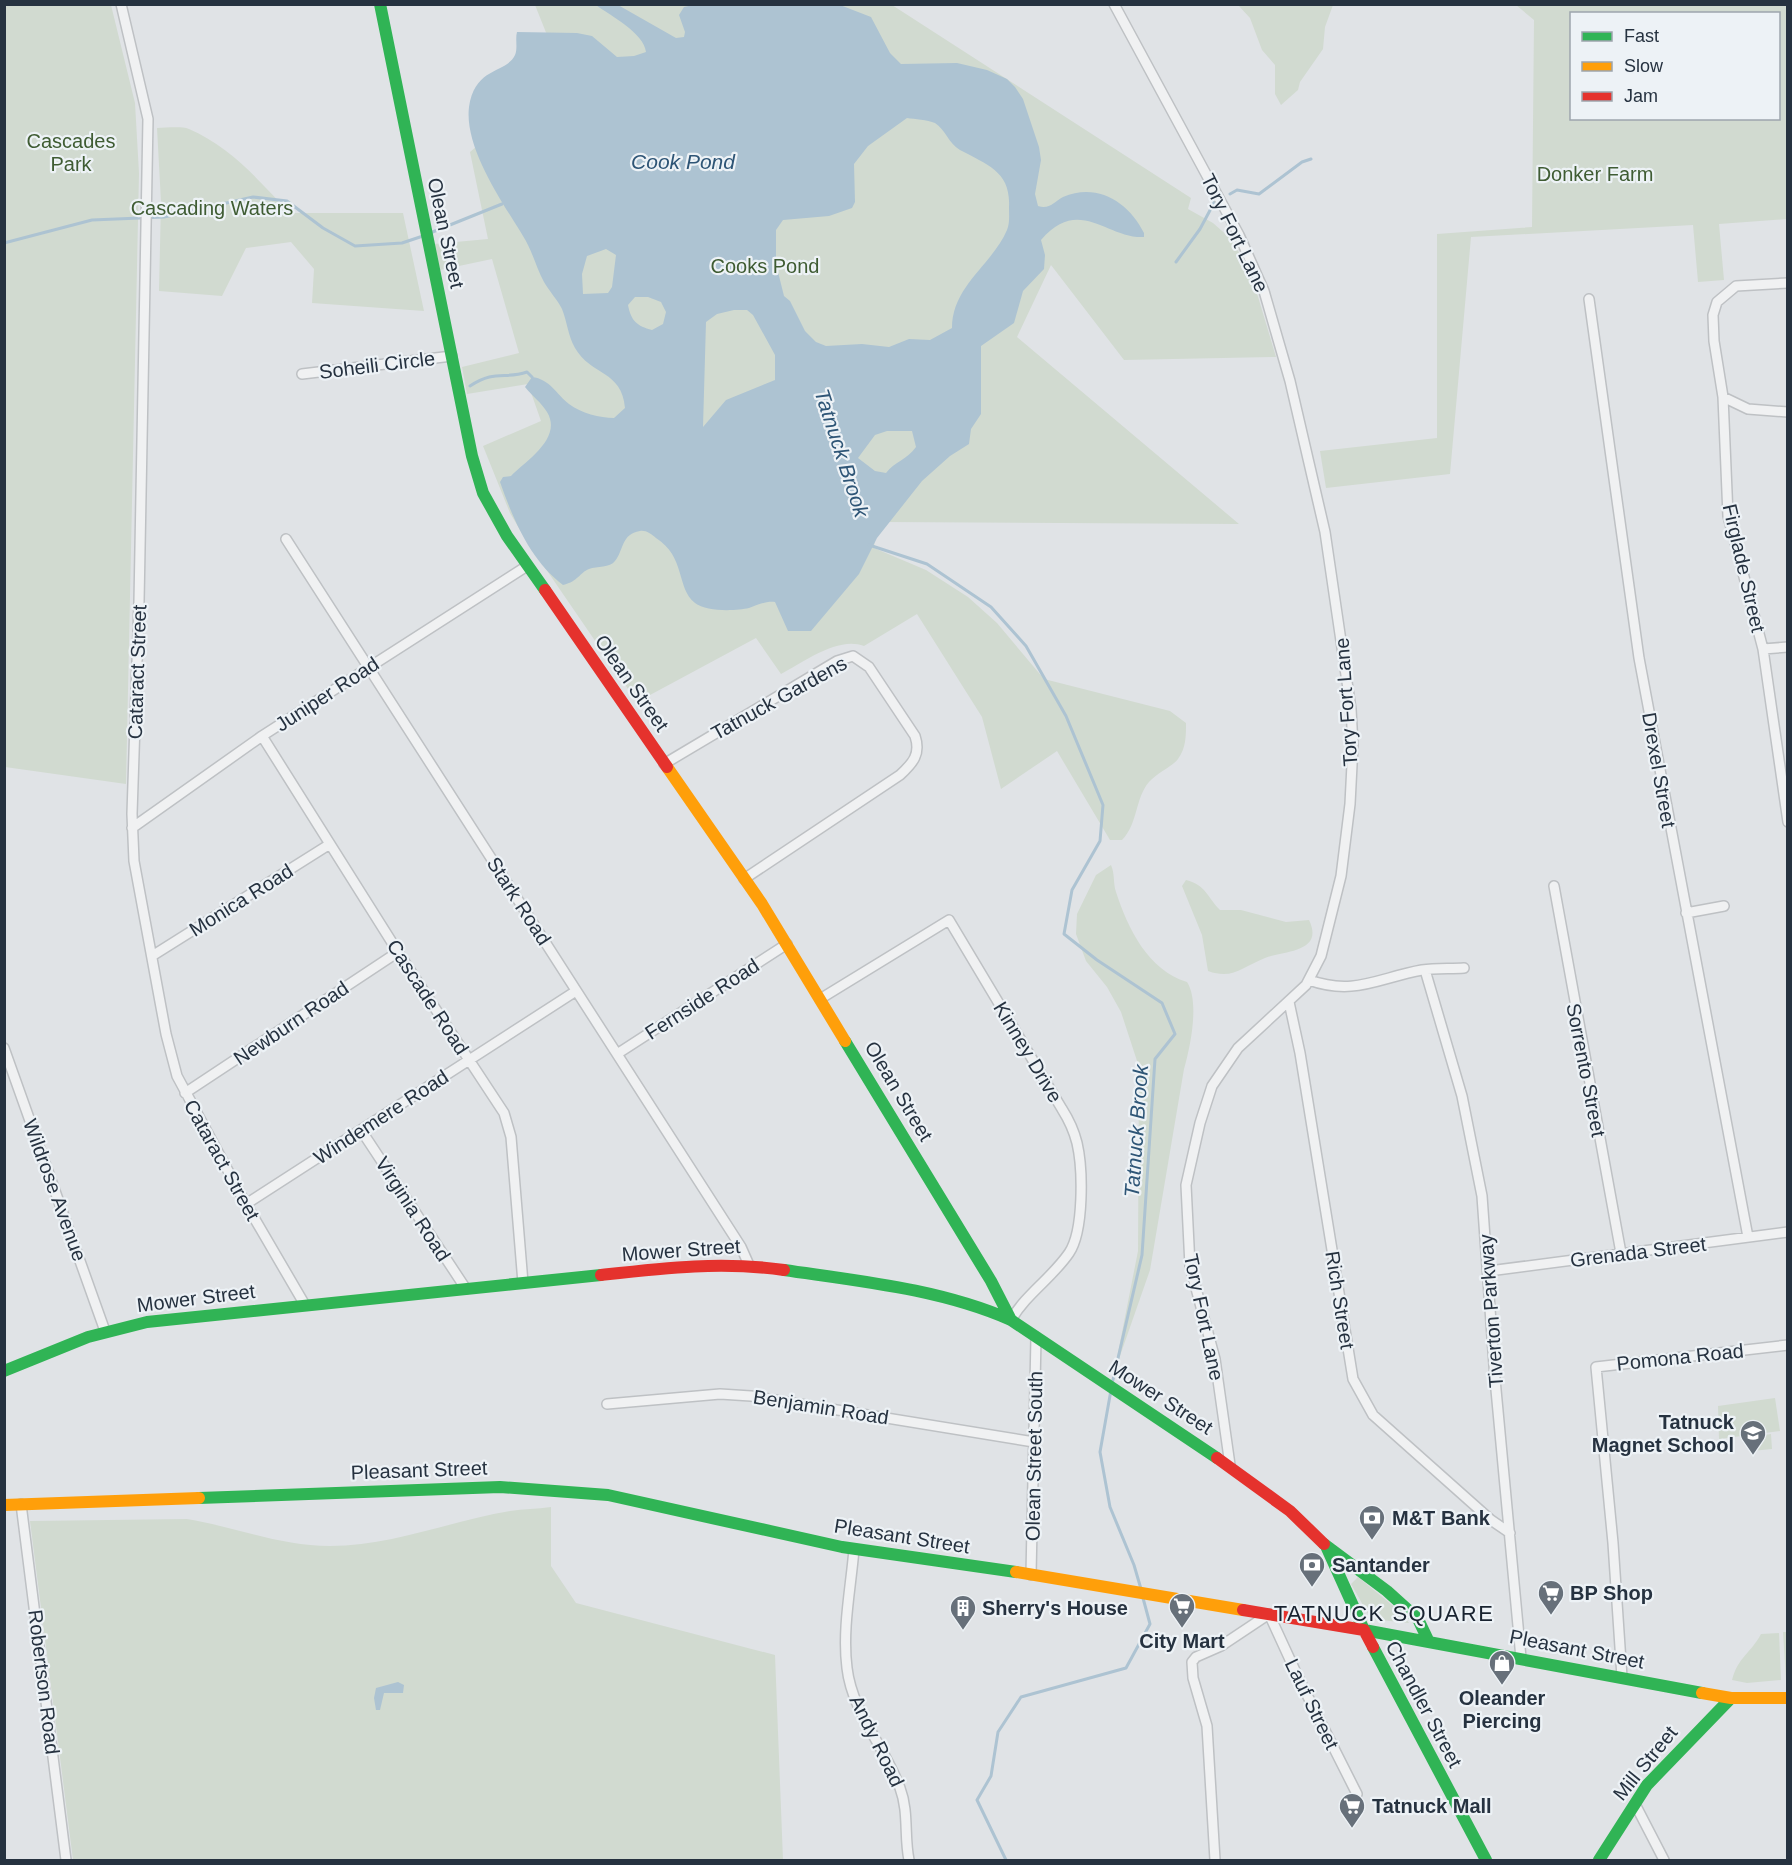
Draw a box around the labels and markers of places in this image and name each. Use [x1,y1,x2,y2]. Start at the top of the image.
place label: Tatnuck Magnet School [1592,1411,1735,1456]
school or university icon: Tatnuck Magnet School [1738,1418,1768,1456]
bank icon: M&T Bank [1357,1503,1387,1541]
place label: M&T Bank [1392,1507,1491,1529]
bank icon: Santander [1297,1550,1327,1588]
place label: Santander [1332,1554,1430,1576]
supermarket icon: BP Shop [1536,1578,1566,1616]
place label: BP Shop [1570,1582,1653,1604]
supermarket icon: City Mart [1167,1591,1197,1629]
building icon: Sherry's House [948,1593,978,1631]
place label: Sherry's House [982,1597,1128,1619]
place label: City Mart [1139,1630,1225,1652]
shop icon: Oleander Piercing [1487,1648,1517,1686]
place label: Oleander Piercing [1459,1687,1546,1732]
supermarket icon: Tatnuck Mall [1337,1791,1367,1829]
place label: Tatnuck Mall [1372,1795,1492,1817]

